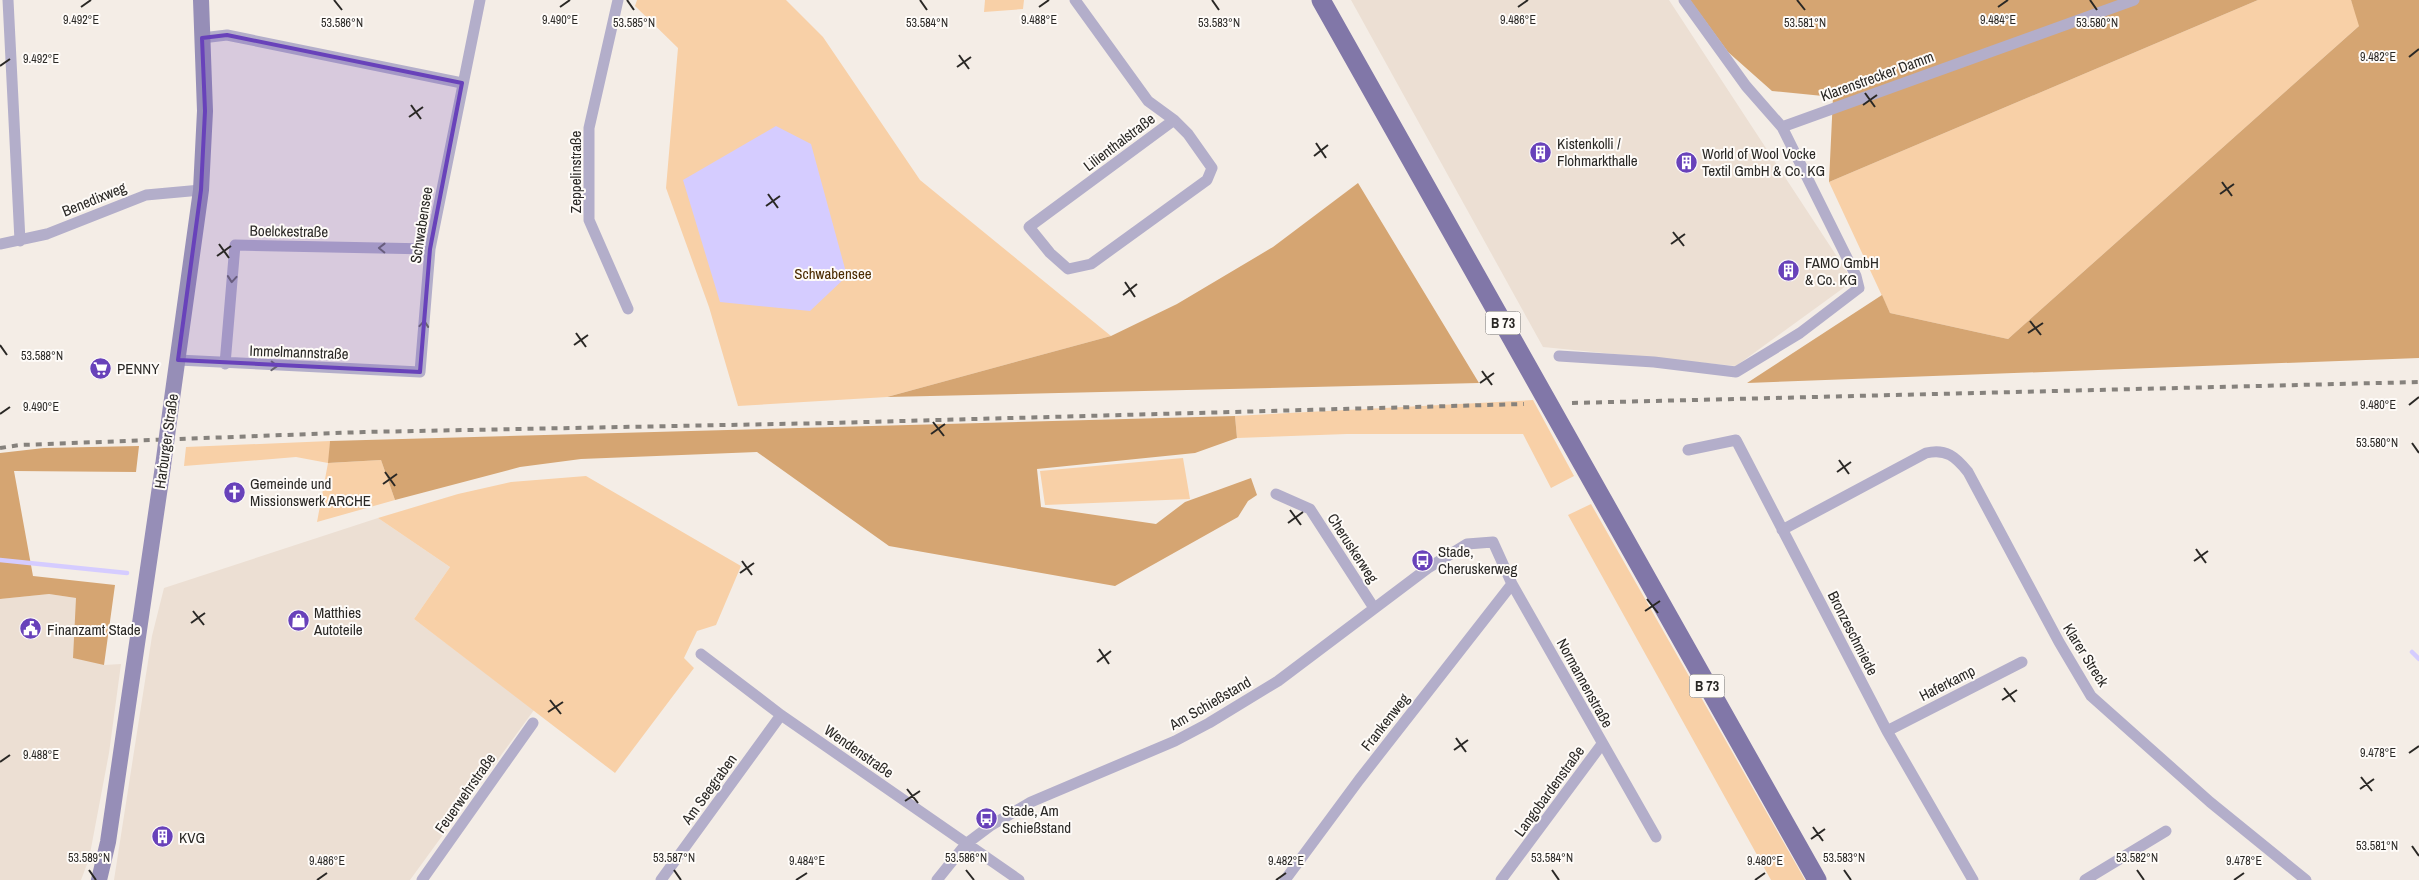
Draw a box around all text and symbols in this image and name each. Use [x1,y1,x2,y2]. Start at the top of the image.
text: 9.492°E [63,12,99,28]
text: 9.490°E [542,12,578,28]
text: 9.488°E [1021,12,1057,28]
text: 9.486°E [1500,12,1536,28]
text: 9.484°E [1980,12,2016,28]
text: 53.586°N [321,15,363,31]
text: 53.585°N [613,15,655,31]
text: 53.584°N [906,15,948,31]
text: 53.583°N [1198,15,1240,31]
text: 53.581°N [1784,15,1826,31]
text: 53.580°N [2076,15,2118,31]
street label: Klarenstrecker Damm [1818,46,1936,106]
text: 9.482°E [2360,49,2396,65]
text: 9.492°E [23,51,59,67]
street label: Lilienthalstraße [1079,108,1159,176]
street label: Zeppelinstraße [565,130,586,213]
place label: Kistenkolli / Flohmarkthalle [1557,133,1638,171]
building icon: Kistenkolli / Flohmarkthalle [1529,140,1553,164]
place label: World of Wool Vocke Textil GmbH & Co. KG [1702,143,1825,181]
building icon: World of Wool Vocke Textil GmbH & Co. KG [1674,150,1698,174]
street label: Benedixweg [59,177,129,221]
street label: Schwabensee [405,185,437,265]
street label: Boelckestraße [250,220,329,242]
one-way arrow [377,243,385,253]
place label: FAMO GmbH & Co. KG [1805,252,1879,290]
building icon: FAMO GmbH & Co. KG [1777,259,1801,283]
park label: Schwabensee [794,263,872,284]
one-way arrow [227,275,238,283]
road number: B 73 [1486,312,1520,334]
one-way arrow [418,319,429,327]
street label: Immelmannstraße [249,340,349,364]
text: 53.588°N [21,348,63,364]
supermarket icon: PENNY [89,356,113,380]
place label: PENNY [117,358,160,379]
one-way arrow [270,361,278,371]
street label: Harburger Straße [149,392,183,490]
text: 9.480°E [2360,397,2396,413]
text: 9.490°E [23,399,59,415]
text: 53.580°N [2356,435,2398,451]
place label: Gemeinde und Missionswerk ARCHE [250,473,371,511]
church icon: Gemeinde und Missionswerk ARCHE [222,480,246,504]
street label: Cheruskerweg [1323,509,1383,587]
place label: Stade, Cheruskerweg [1438,541,1517,579]
bus stop icon: Stade, Cheruskerweg [1410,548,1434,572]
street label: Bronzeschmiede [1823,587,1883,679]
place label: Matthies Autoteile [313,602,363,640]
shop icon: Matthies Autoteile [286,609,310,633]
public building icon: Finanzamt Stade [19,617,43,641]
place label: Finanzamt Stade [47,619,141,640]
street label: Klarer Streck [2058,619,2114,691]
street label: Normannenstraße [1552,635,1618,732]
street label: Haferkamp [1915,660,1979,706]
street label: Am Schießstand [1165,671,1255,735]
road number: B 73 [1690,674,1724,698]
street label: Frankenweg [1356,689,1414,755]
street label: Wendenstraße [820,719,898,783]
street label: Langobardenstraße [1509,741,1589,841]
text: 9.478°E [2360,745,2396,761]
text: 9.488°E [23,747,59,763]
street label: Feuerwehrstraße [430,749,500,837]
street label: Am Seegraben [676,750,742,829]
place label: Stade, Am Schießstand [1002,800,1071,838]
bus stop icon: Stade, Am Schießstand [974,807,998,831]
building icon: KVG [151,825,175,849]
place label: KVG [179,827,205,848]
text: 53.581°N [2356,838,2398,854]
text: 53.589°N [68,850,110,866]
text: 53.587°N [653,850,695,866]
text: 53.586°N [945,850,987,866]
text: 53.584°N [1531,850,1573,866]
text: 53.583°N [1823,850,1865,866]
text: 53.582°N [2116,850,2158,866]
text: 9.486°E [309,853,345,869]
text: 9.484°E [789,853,825,869]
text: 9.482°E [1268,853,1304,869]
text: 9.480°E [1747,853,1783,869]
text: 9.478°E [2226,853,2262,869]

